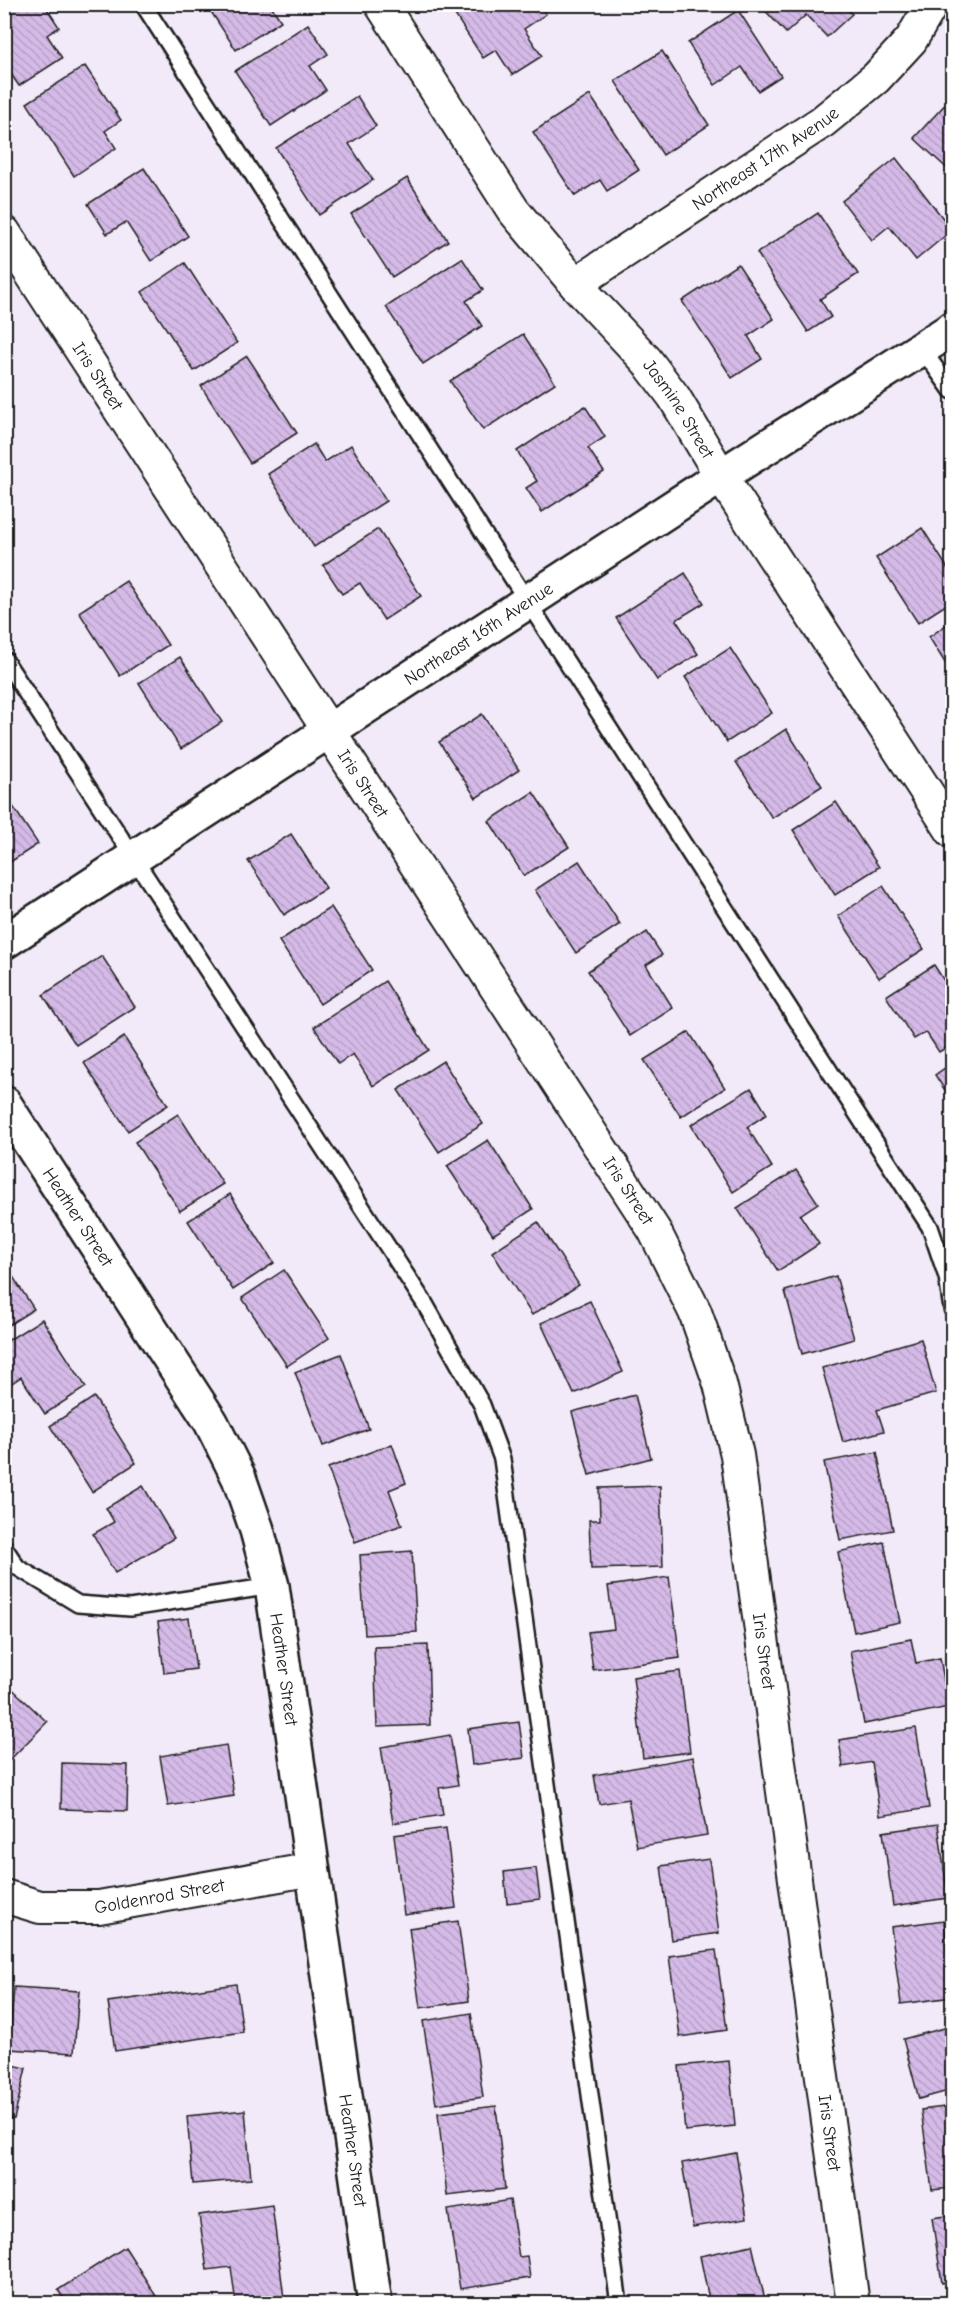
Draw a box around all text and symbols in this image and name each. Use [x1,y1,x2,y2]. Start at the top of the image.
street label: Northeast 17th Avenue [688,103,843,215]
street label: Iris Street [68,338,128,415]
street label: Jasmine Street [638,355,719,463]
street label: Northeast 16th Avenue [401,578,557,690]
street label: Iris Street [333,746,393,822]
street label: Iris Street [598,1153,658,1230]
street label: Heather Street [38,1164,118,1271]
street label: Heather Street [265,1612,302,1728]
street label: Iris Street [748,1612,779,1692]
street label: Goldenrod Street [93,1875,227,1919]
street label: Heather Street [334,2093,371,2209]
street label: Iris Street [814,2093,845,2173]

